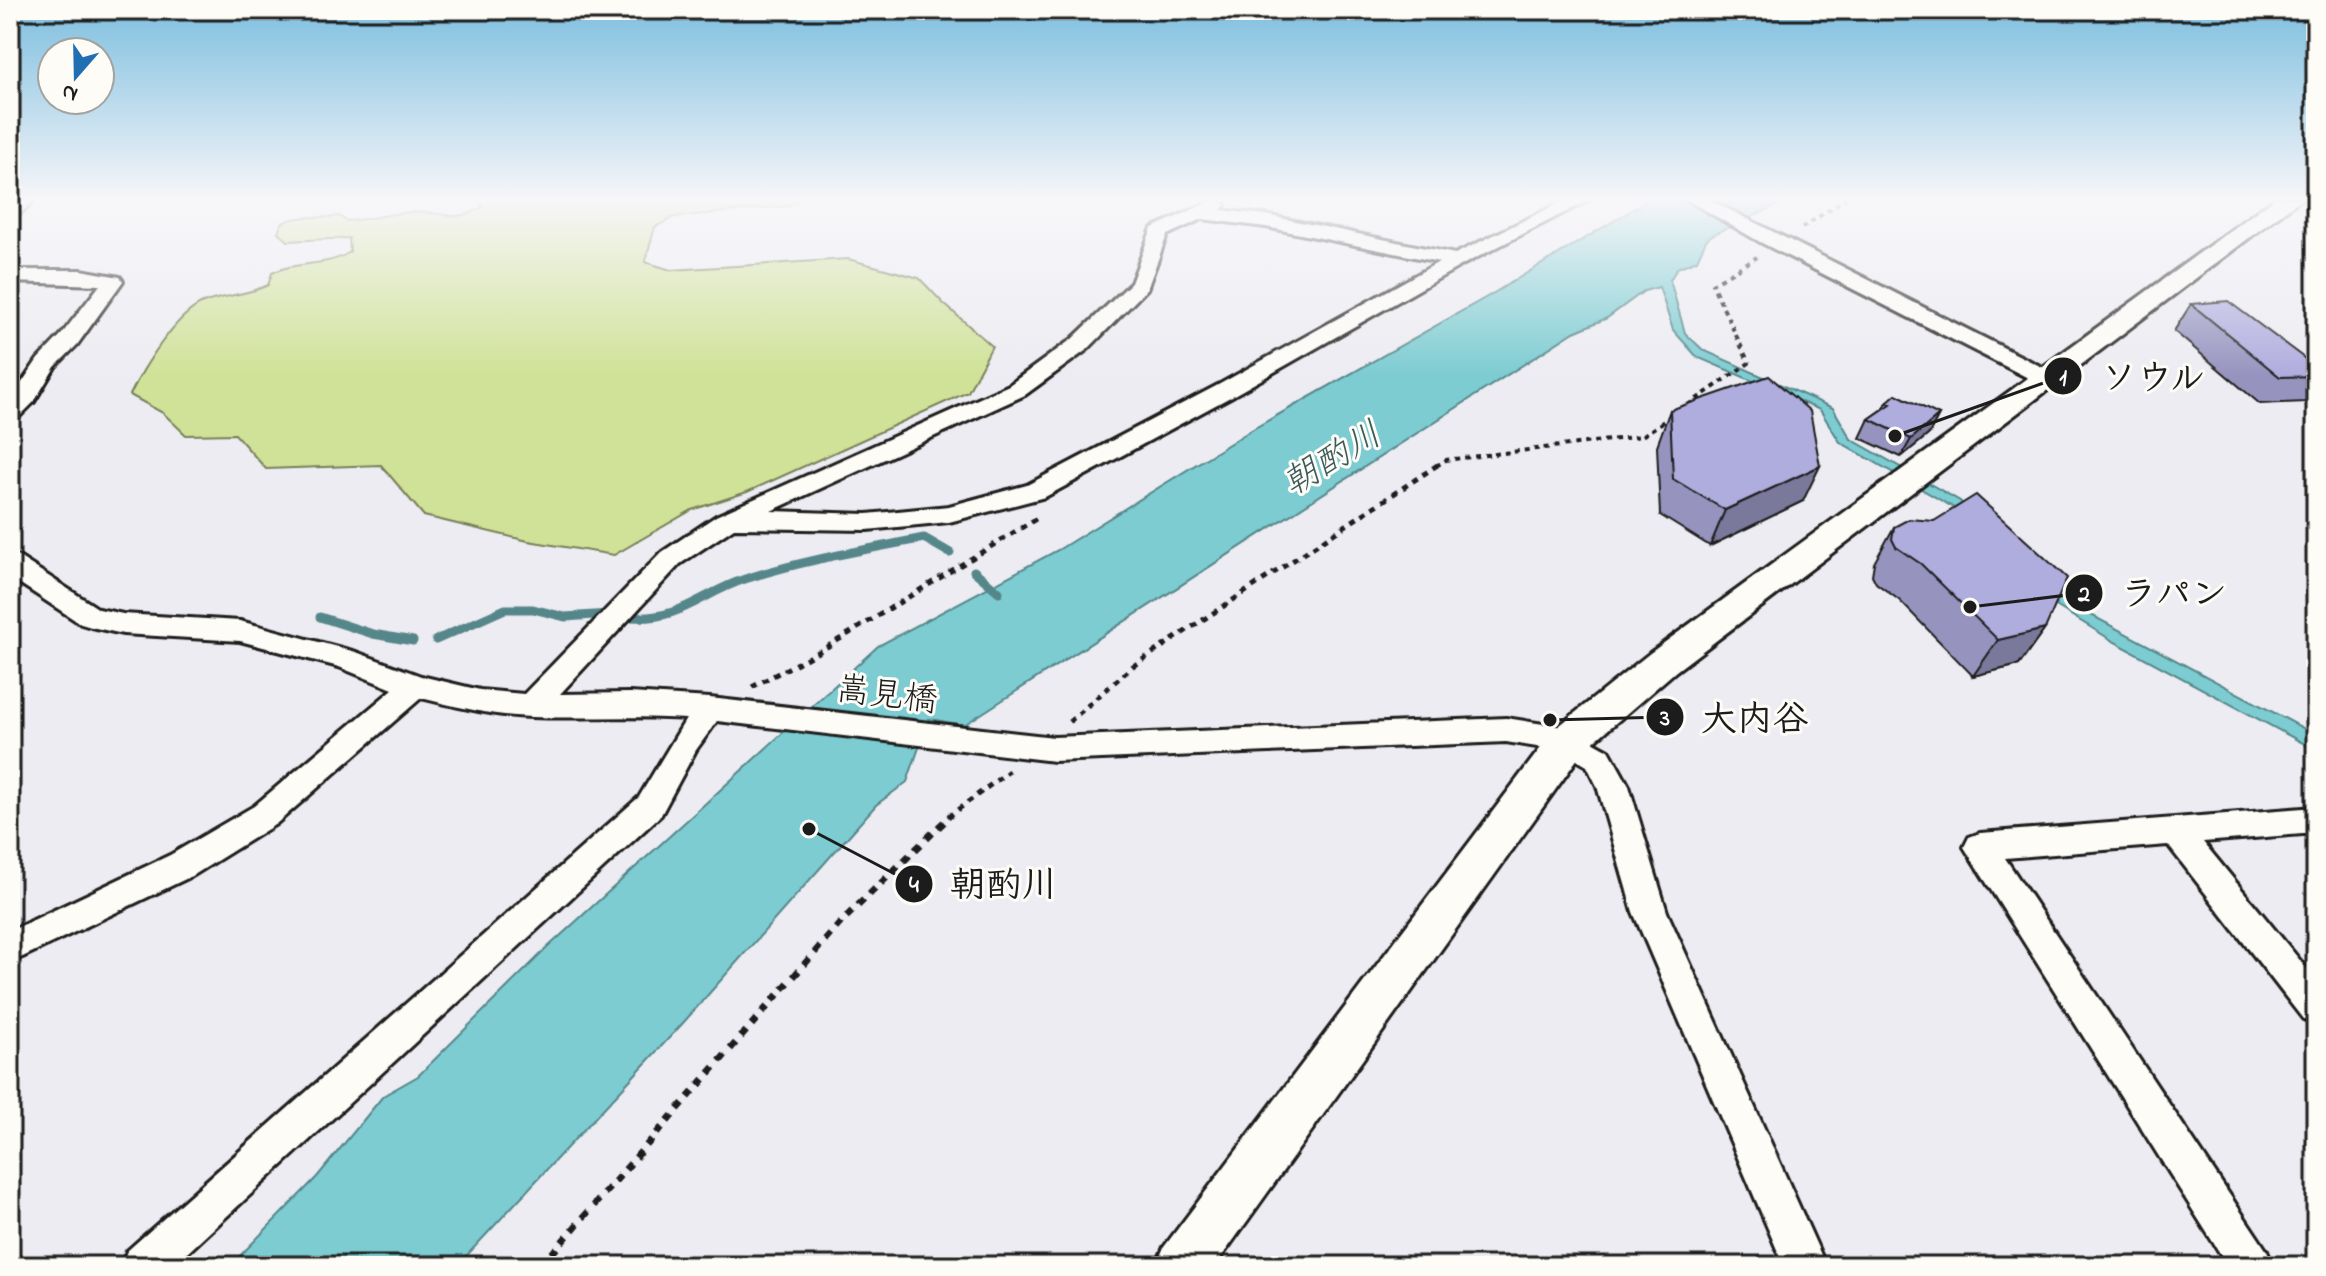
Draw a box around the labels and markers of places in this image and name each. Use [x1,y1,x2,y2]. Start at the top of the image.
callout: ソウル [2043,346,2223,406]
callout: ラパン [2064,563,2244,623]
callout: 大内谷 [1645,687,1825,747]
callout: 朝酌川 [894,854,1074,914]

